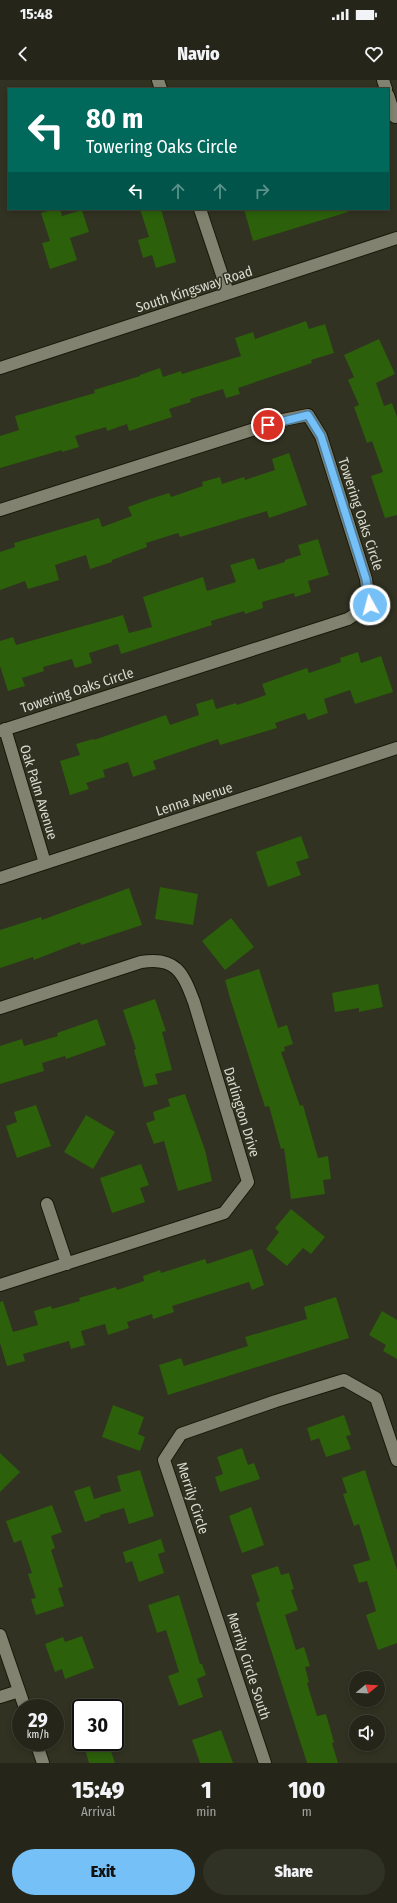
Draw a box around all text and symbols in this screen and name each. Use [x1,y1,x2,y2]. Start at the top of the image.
text: 15:48 [20,5,53,23]
icon: back [12,43,34,65]
text: Navio [177,43,220,65]
icon: heart [363,43,385,65]
text: 80 m [86,102,143,135]
icon: left [20,104,72,156]
text: Towering Oaks Circle [86,136,237,158]
icon: left [125,180,147,202]
icon: ahead [167,180,189,202]
icon: ahead [209,180,231,202]
icon: right [251,180,273,202]
street label: South Kingsway Road [134,263,255,316]
pin [251,408,285,442]
icon: arrive [257,414,279,436]
street label: Towering Oaks Circle [334,456,387,573]
position arrow [349,584,391,626]
street label: Towering Oaks Circle [19,664,136,717]
street label: Oak Palm Avenue [16,743,61,842]
street label: Lenna Avenue [154,779,235,820]
street label: Darlington Drive [220,1065,263,1159]
street label: Merrily Circle [173,1460,212,1536]
street label: Merrily Circle South [223,1610,274,1722]
north arrow [349,1671,385,1707]
map controls [349,1671,385,1751]
speed limit sign: 30 [72,1699,124,1751]
text: 29 [28,1708,48,1732]
button: sound [349,1715,385,1751]
text: km/h [27,1729,49,1741]
text: 15:49 [72,1776,124,1804]
text: 1 [201,1776,212,1804]
text: 100 [288,1776,325,1804]
text: Arrival [81,1804,115,1819]
text: min [196,1804,216,1819]
text: m [302,1804,312,1819]
button: Exit [12,1849,195,1895]
button: Share [203,1849,385,1895]

